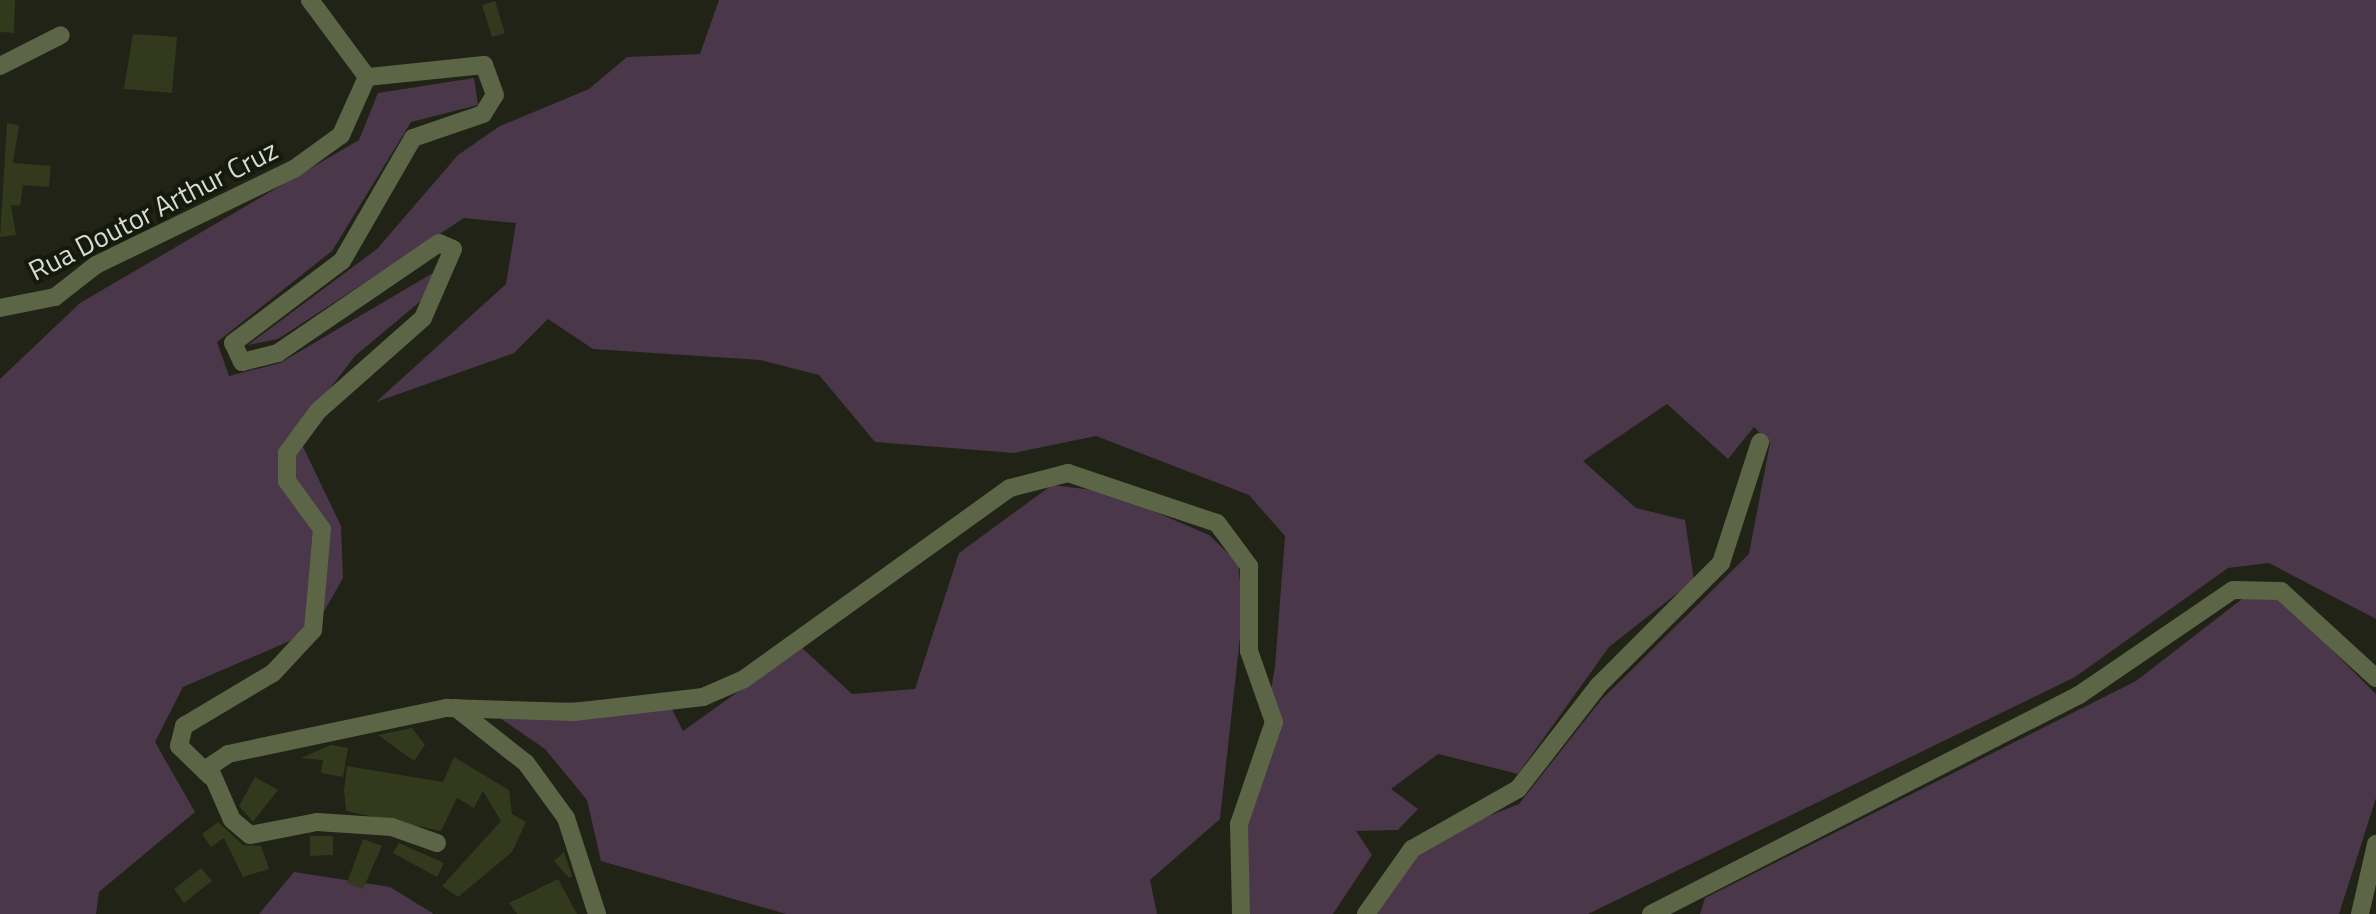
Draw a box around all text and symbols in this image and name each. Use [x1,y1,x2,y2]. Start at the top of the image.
street label: Rua Doutor Arthur Cruz [23,133,283,287]

